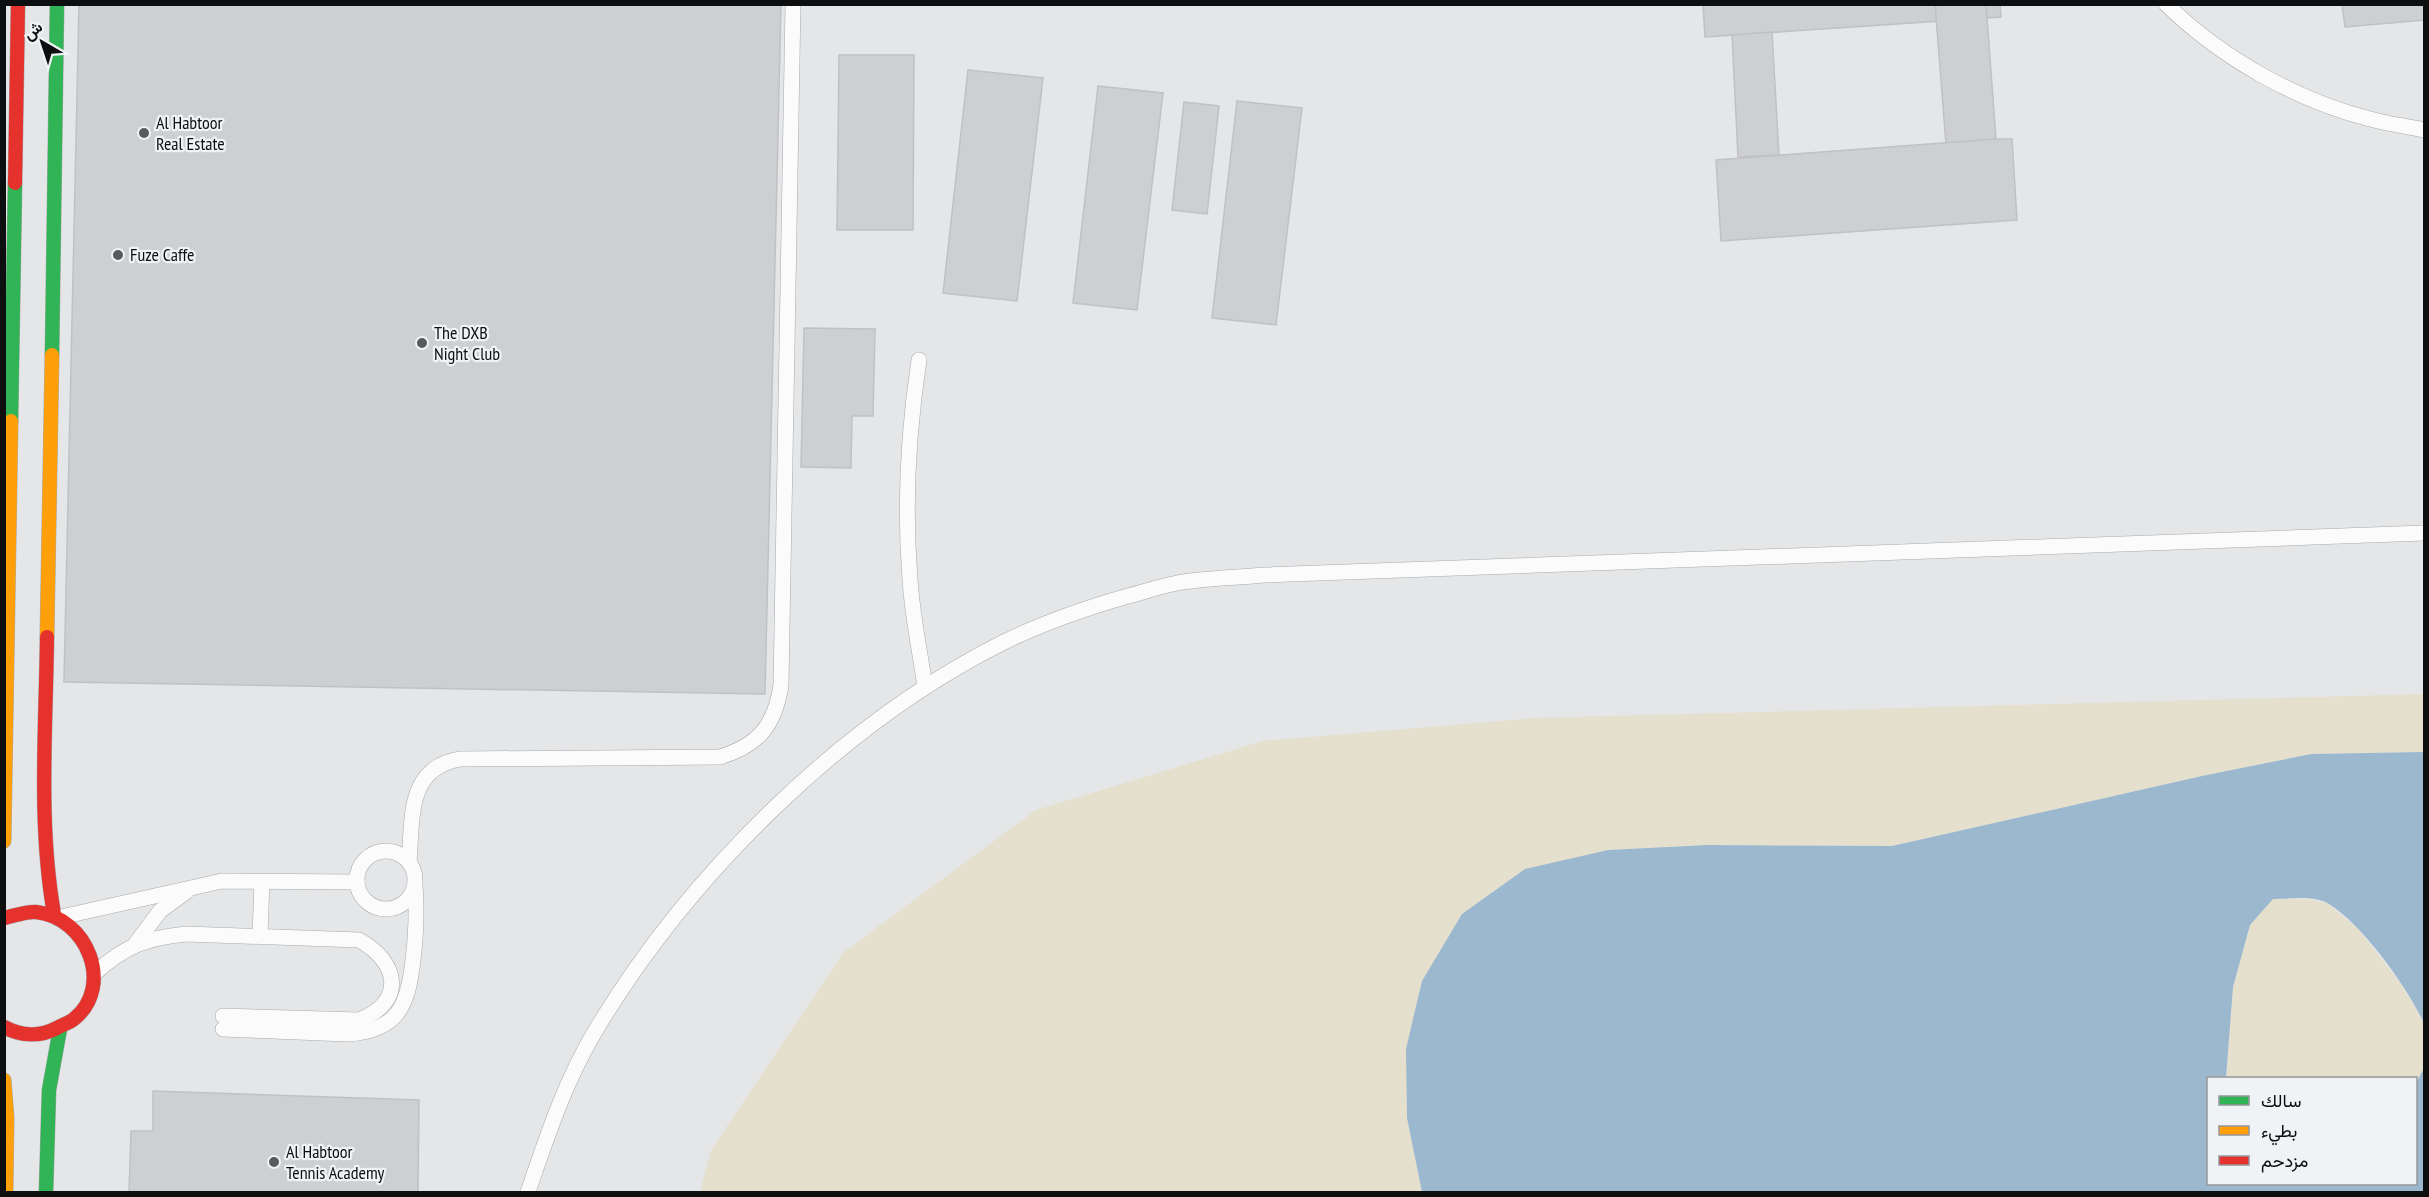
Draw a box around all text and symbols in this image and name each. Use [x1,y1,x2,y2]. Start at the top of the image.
north arrow [12,12,72,72]
text: ش [19,17,46,44]
place label: Al Habtoor Real Estate [156,111,225,155]
marker: Al Habtoor Real Estate [137,126,151,140]
place label: Fuze Caffe [130,243,195,266]
marker: Fuze Caffe [111,248,125,262]
place label: The DXB Night Club [434,321,500,365]
marker: The DXB Night Club [415,336,429,350]
legend [2207,1077,2417,1185]
text: سالك [2261,1089,2301,1112]
text: بطيء [2261,1119,2297,1146]
place label: Al Habtoor Tennis Academy [286,1140,385,1184]
text: مزدحم [2261,1149,2308,1173]
marker: Al Habtoor Tennis Academy [267,1155,281,1169]

